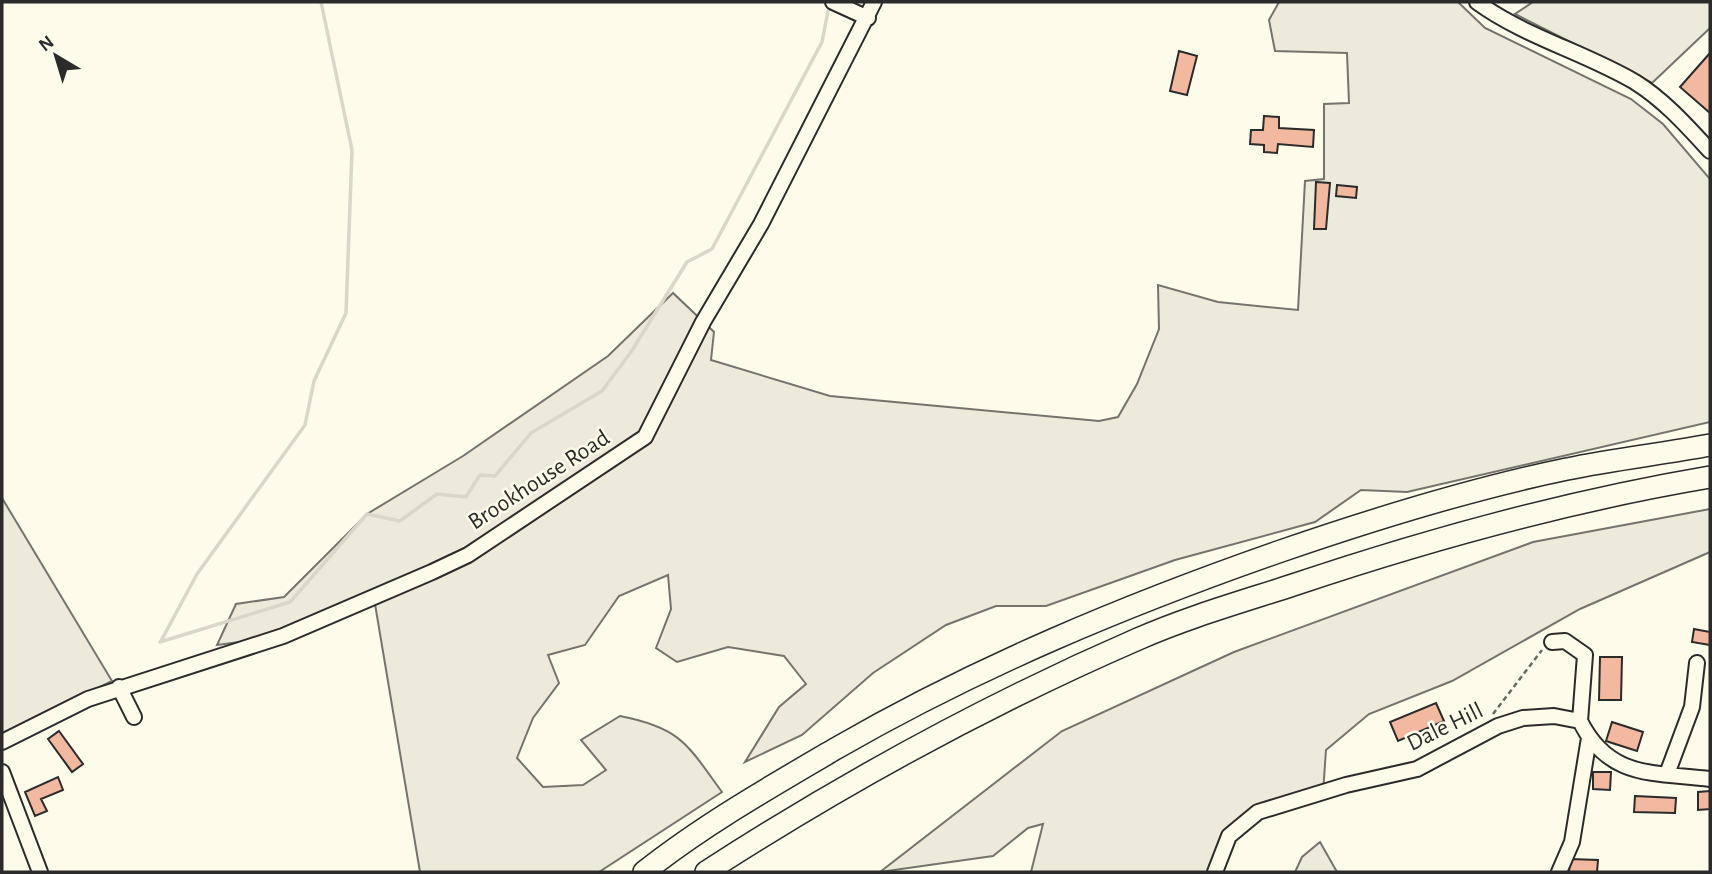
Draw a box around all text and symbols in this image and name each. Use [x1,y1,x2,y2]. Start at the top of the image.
north arrow [21,21,91,91]
text: N [35,32,58,55]
street label: Brookhouse Road [464,426,614,534]
street label: Dale Hill [1403,698,1487,756]

